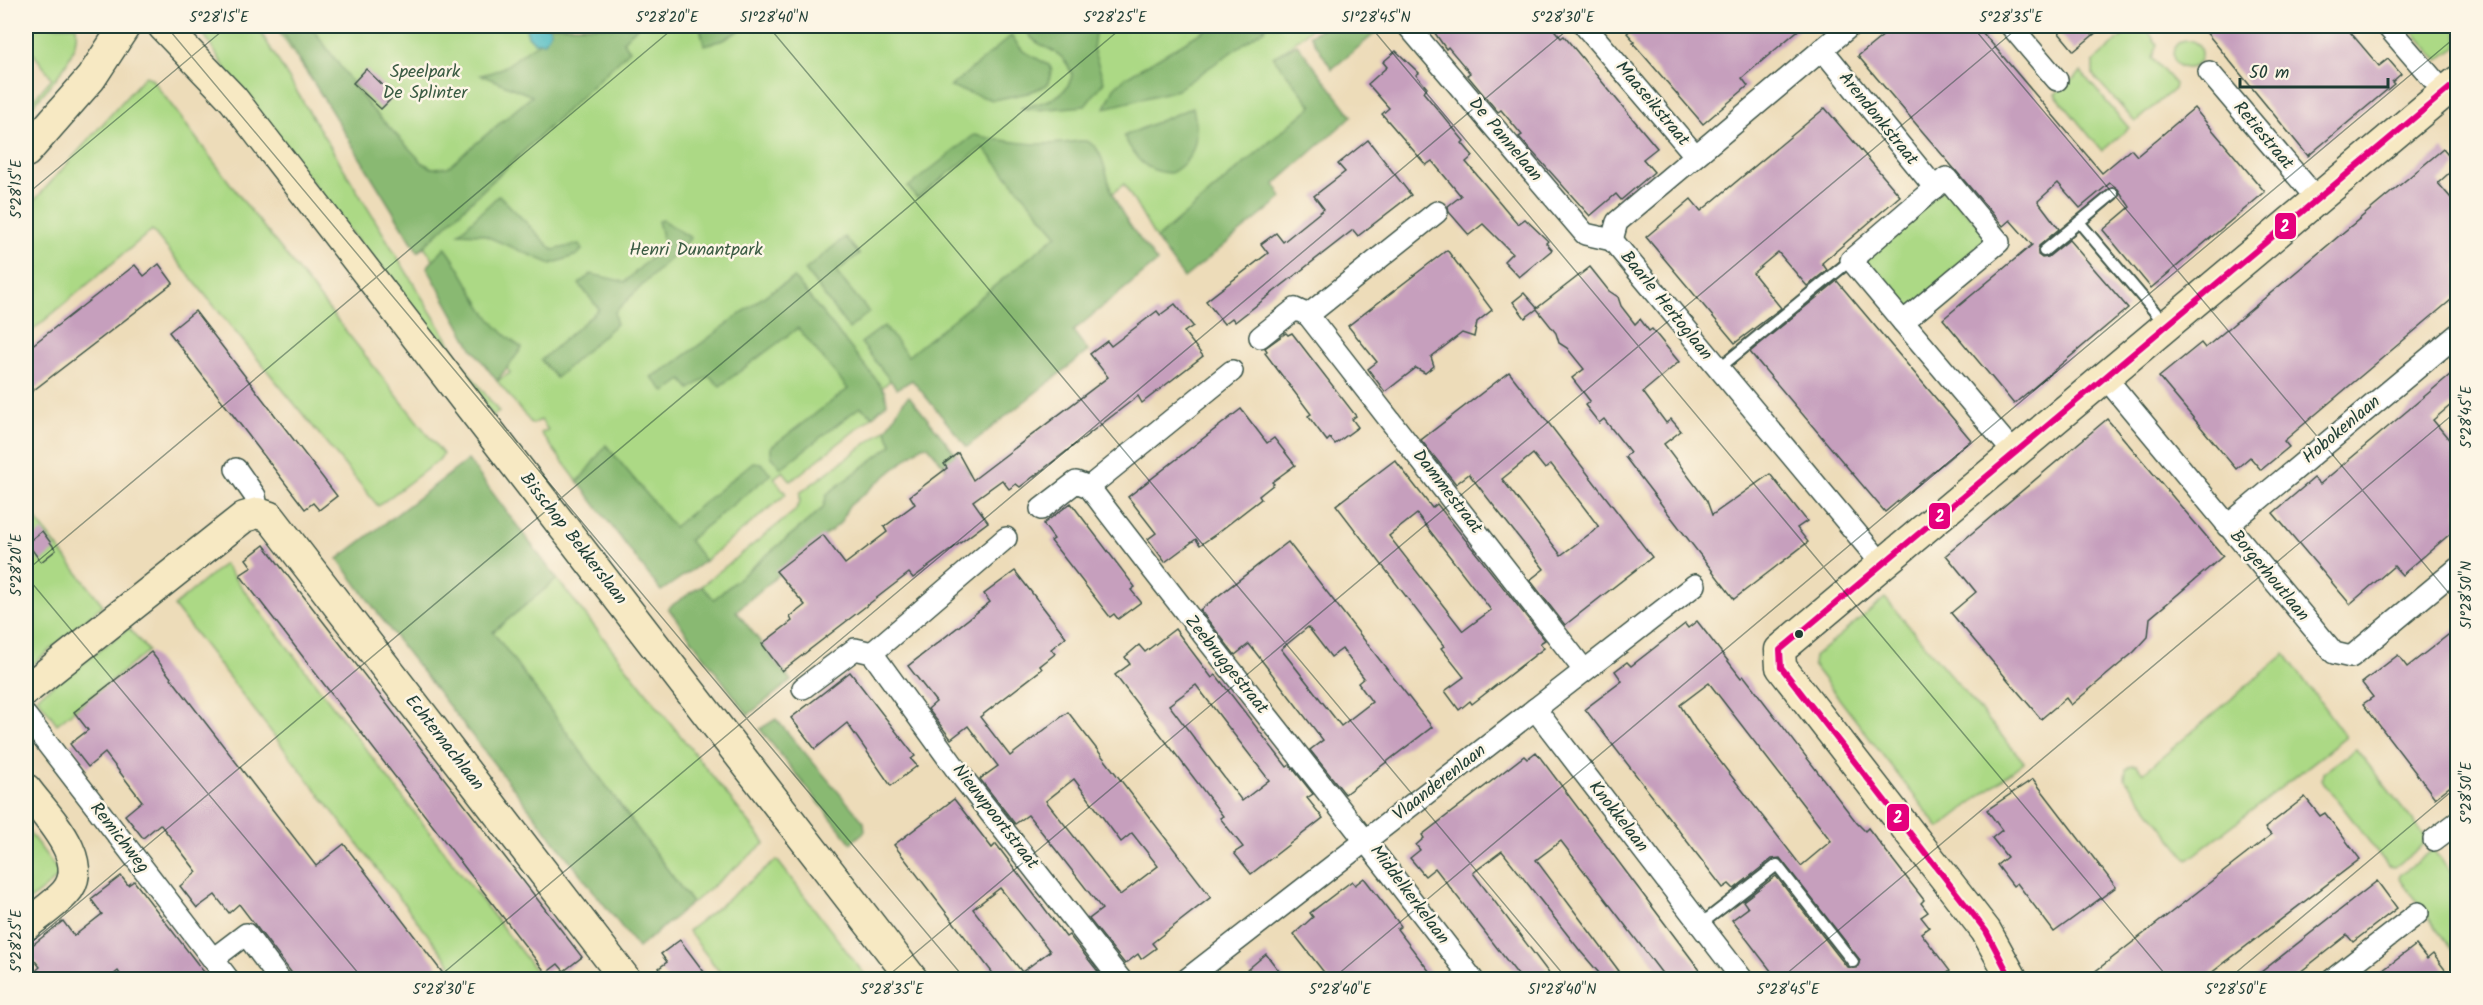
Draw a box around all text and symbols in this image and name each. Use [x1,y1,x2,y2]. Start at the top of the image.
text: 5°28'15"E [189,6,250,30]
text: 5°28'20"E [635,6,700,30]
text: 51°28'40"N [740,6,808,30]
text: 5°28'25"E [1083,6,1148,30]
text: 51°28'45"N [1341,6,1411,30]
text: 5°28'30"E [1532,6,1596,30]
text: 5°28'35"E [1979,6,2044,30]
scale bar [2240,51,2388,89]
street label: Maaseikstraat [1607,55,1697,154]
park label: Speelpark De Splinter [383,58,468,108]
text: 50 m [2249,59,2289,88]
street label: Arendonkstraat [1831,65,1926,173]
street label: De Pannelaan [1461,91,1549,189]
street label: Retiestraat [2225,95,2301,178]
text: 5°28'15"E [5,158,29,219]
line badge: 2 [2274,212,2297,240]
text: 2 [2280,215,2290,240]
park label: Henri Dunantpark [629,236,763,265]
street label: Baarle Hertoglaan [1612,245,1720,367]
text: 5°28'45"E [2455,384,2479,449]
street label: Hobokenlaan [2296,388,2388,472]
street label: Dammestraat [1404,443,1490,542]
street label: Bisschop Bekkerslaan [512,466,634,612]
line badge: 2 [1928,502,1951,530]
text: 2 [1935,505,1945,530]
street label: Borgerhoutlaan [2222,524,2316,628]
text: 5°28'20"E [5,532,29,597]
text: 51°28'50"N [2455,561,2479,629]
street label: Zeebruggestraat [1177,609,1276,722]
unlabelled marker [1793,628,1805,640]
street label: Echternachlaan [397,688,491,798]
street label: Vlaanderenlaan [1387,737,1493,829]
street label: Nieuwpoortstraat [944,758,1046,877]
text: 5°28'50"E [2455,761,2479,824]
street label: Knokkelaan [1581,775,1655,859]
street label: Remichweg [82,796,156,880]
line badge: 2 [1886,803,1910,832]
text: 2 [1893,806,1903,831]
street label: Middelkerkelaan [1362,839,1456,951]
text: 5°28'25"E [5,908,29,973]
text: 5°28'30"E [413,978,477,1002]
text: 5°28'35"E [860,978,925,1002]
text: 5°28'40"E [1309,978,1373,1002]
text: 51°28'40"N [1528,978,1596,1002]
text: 5°28'45"E [1756,978,1821,1002]
text: 5°28'50"E [2205,978,2268,1002]

